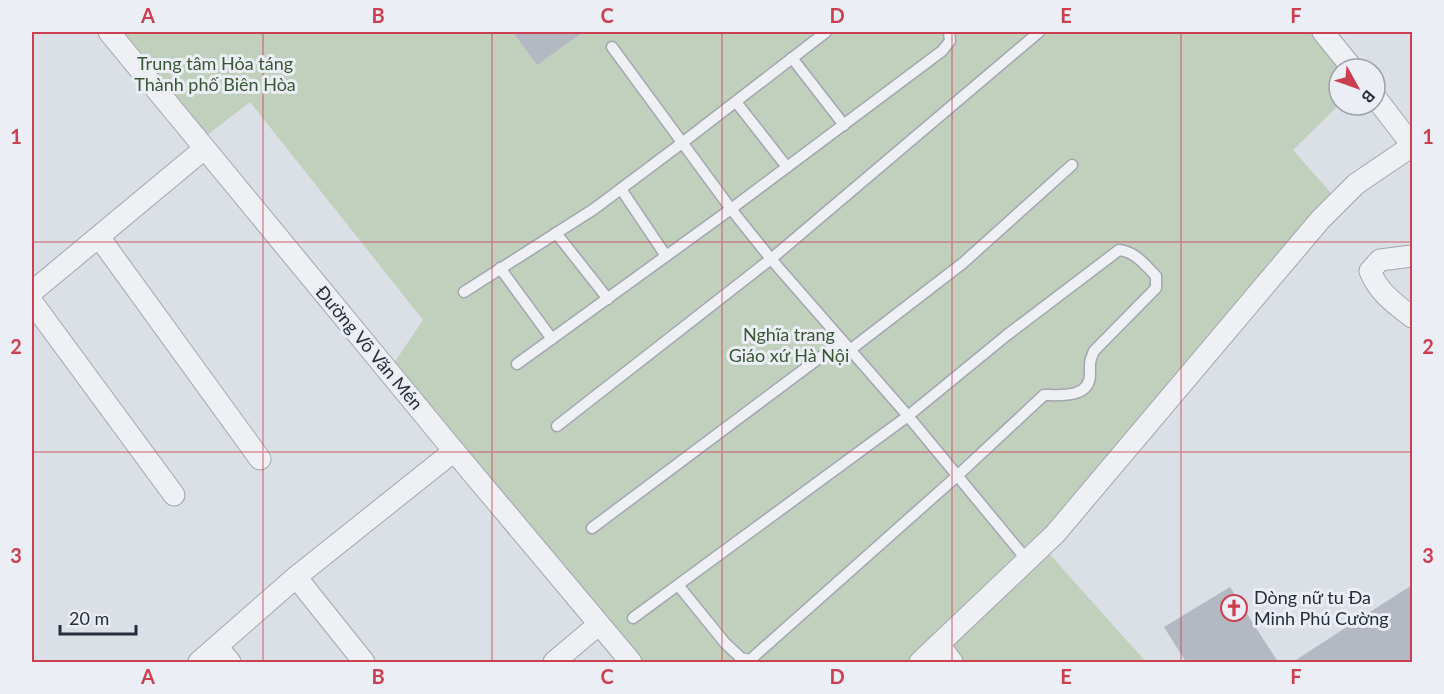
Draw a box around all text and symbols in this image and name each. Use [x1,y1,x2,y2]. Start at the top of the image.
text: A [140,3,155,27]
text: B [371,3,385,27]
text: C [600,3,614,27]
text: D [829,3,845,27]
text: E [1060,3,1072,27]
text: F [1290,3,1302,27]
park label: Trung tâm Hỏa táng Thành phố Biên Hòa [134,52,296,95]
north arrow [1327,57,1387,117]
text: B [1358,87,1380,107]
text: 1 [10,124,22,148]
text: 1 [1422,124,1434,148]
street label: Đường Võ Văn Mén [312,281,428,414]
park label: Nghĩa trang Giáo xứ Hà Nội [729,323,849,366]
text: 2 [10,334,22,358]
text: 2 [1422,334,1434,358]
text: 3 [10,543,22,567]
text: 3 [1422,543,1434,567]
place label: Dòng nữ tu Đa Minh Phú Cường [1254,586,1389,629]
church icon: Dòng nữ tu Đa Minh Phú Cường [1219,593,1249,623]
scale bar [60,598,136,636]
text: 20 m [69,607,109,629]
text: A [140,664,155,688]
text: B [371,664,385,688]
text: C [600,664,614,688]
text: D [829,664,845,688]
text: E [1060,664,1072,688]
text: F [1290,664,1302,688]

